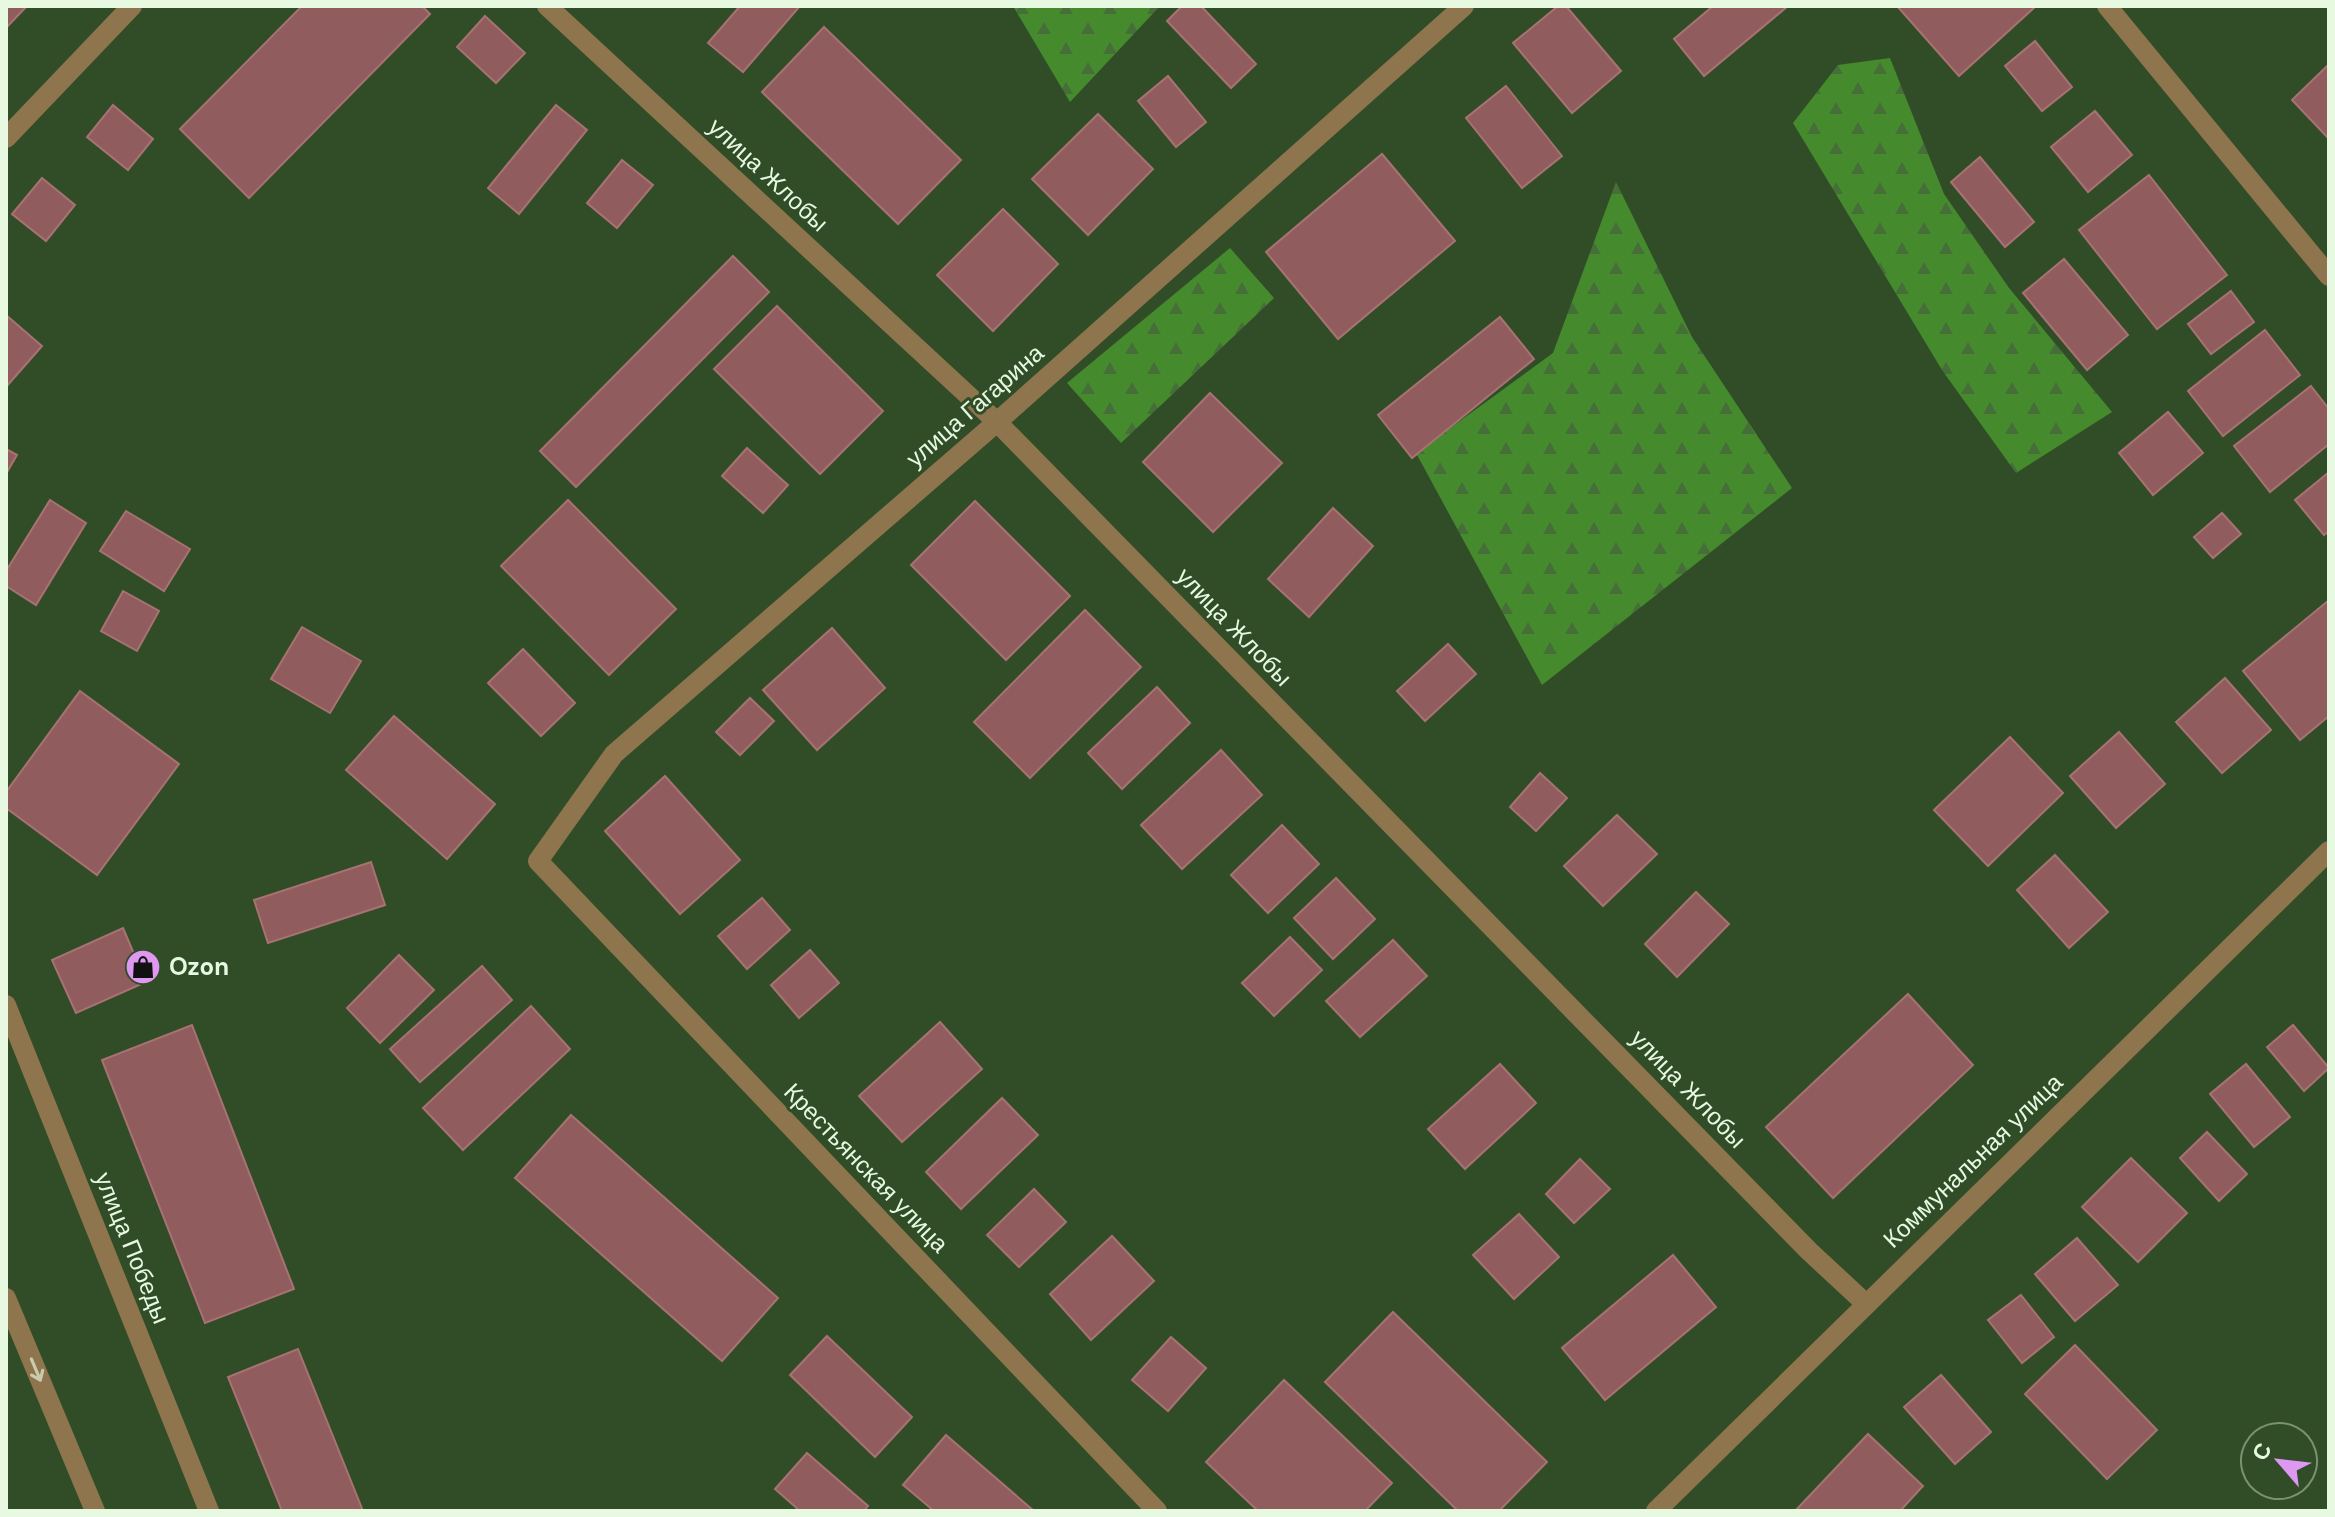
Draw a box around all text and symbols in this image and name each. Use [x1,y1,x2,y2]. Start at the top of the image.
street label: улица Жлобы [702,111,835,238]
street label: улица Гагарина [899,337,1050,474]
street label: улица Жлобы [1170,561,1299,692]
shop icon: Ozon [124,948,162,986]
place label: Ozon [169,951,229,982]
street label: улица Жлобы [1624,1023,1753,1154]
street label: Коммунальная улица [1876,1066,2069,1254]
street label: Крестьянская улица [777,1076,956,1260]
street label: улица Победы [88,1168,177,1328]
one-way arrow [30,1357,44,1382]
north arrow [2239,1421,2319,1501]
text: С [2245,1438,2278,1466]

